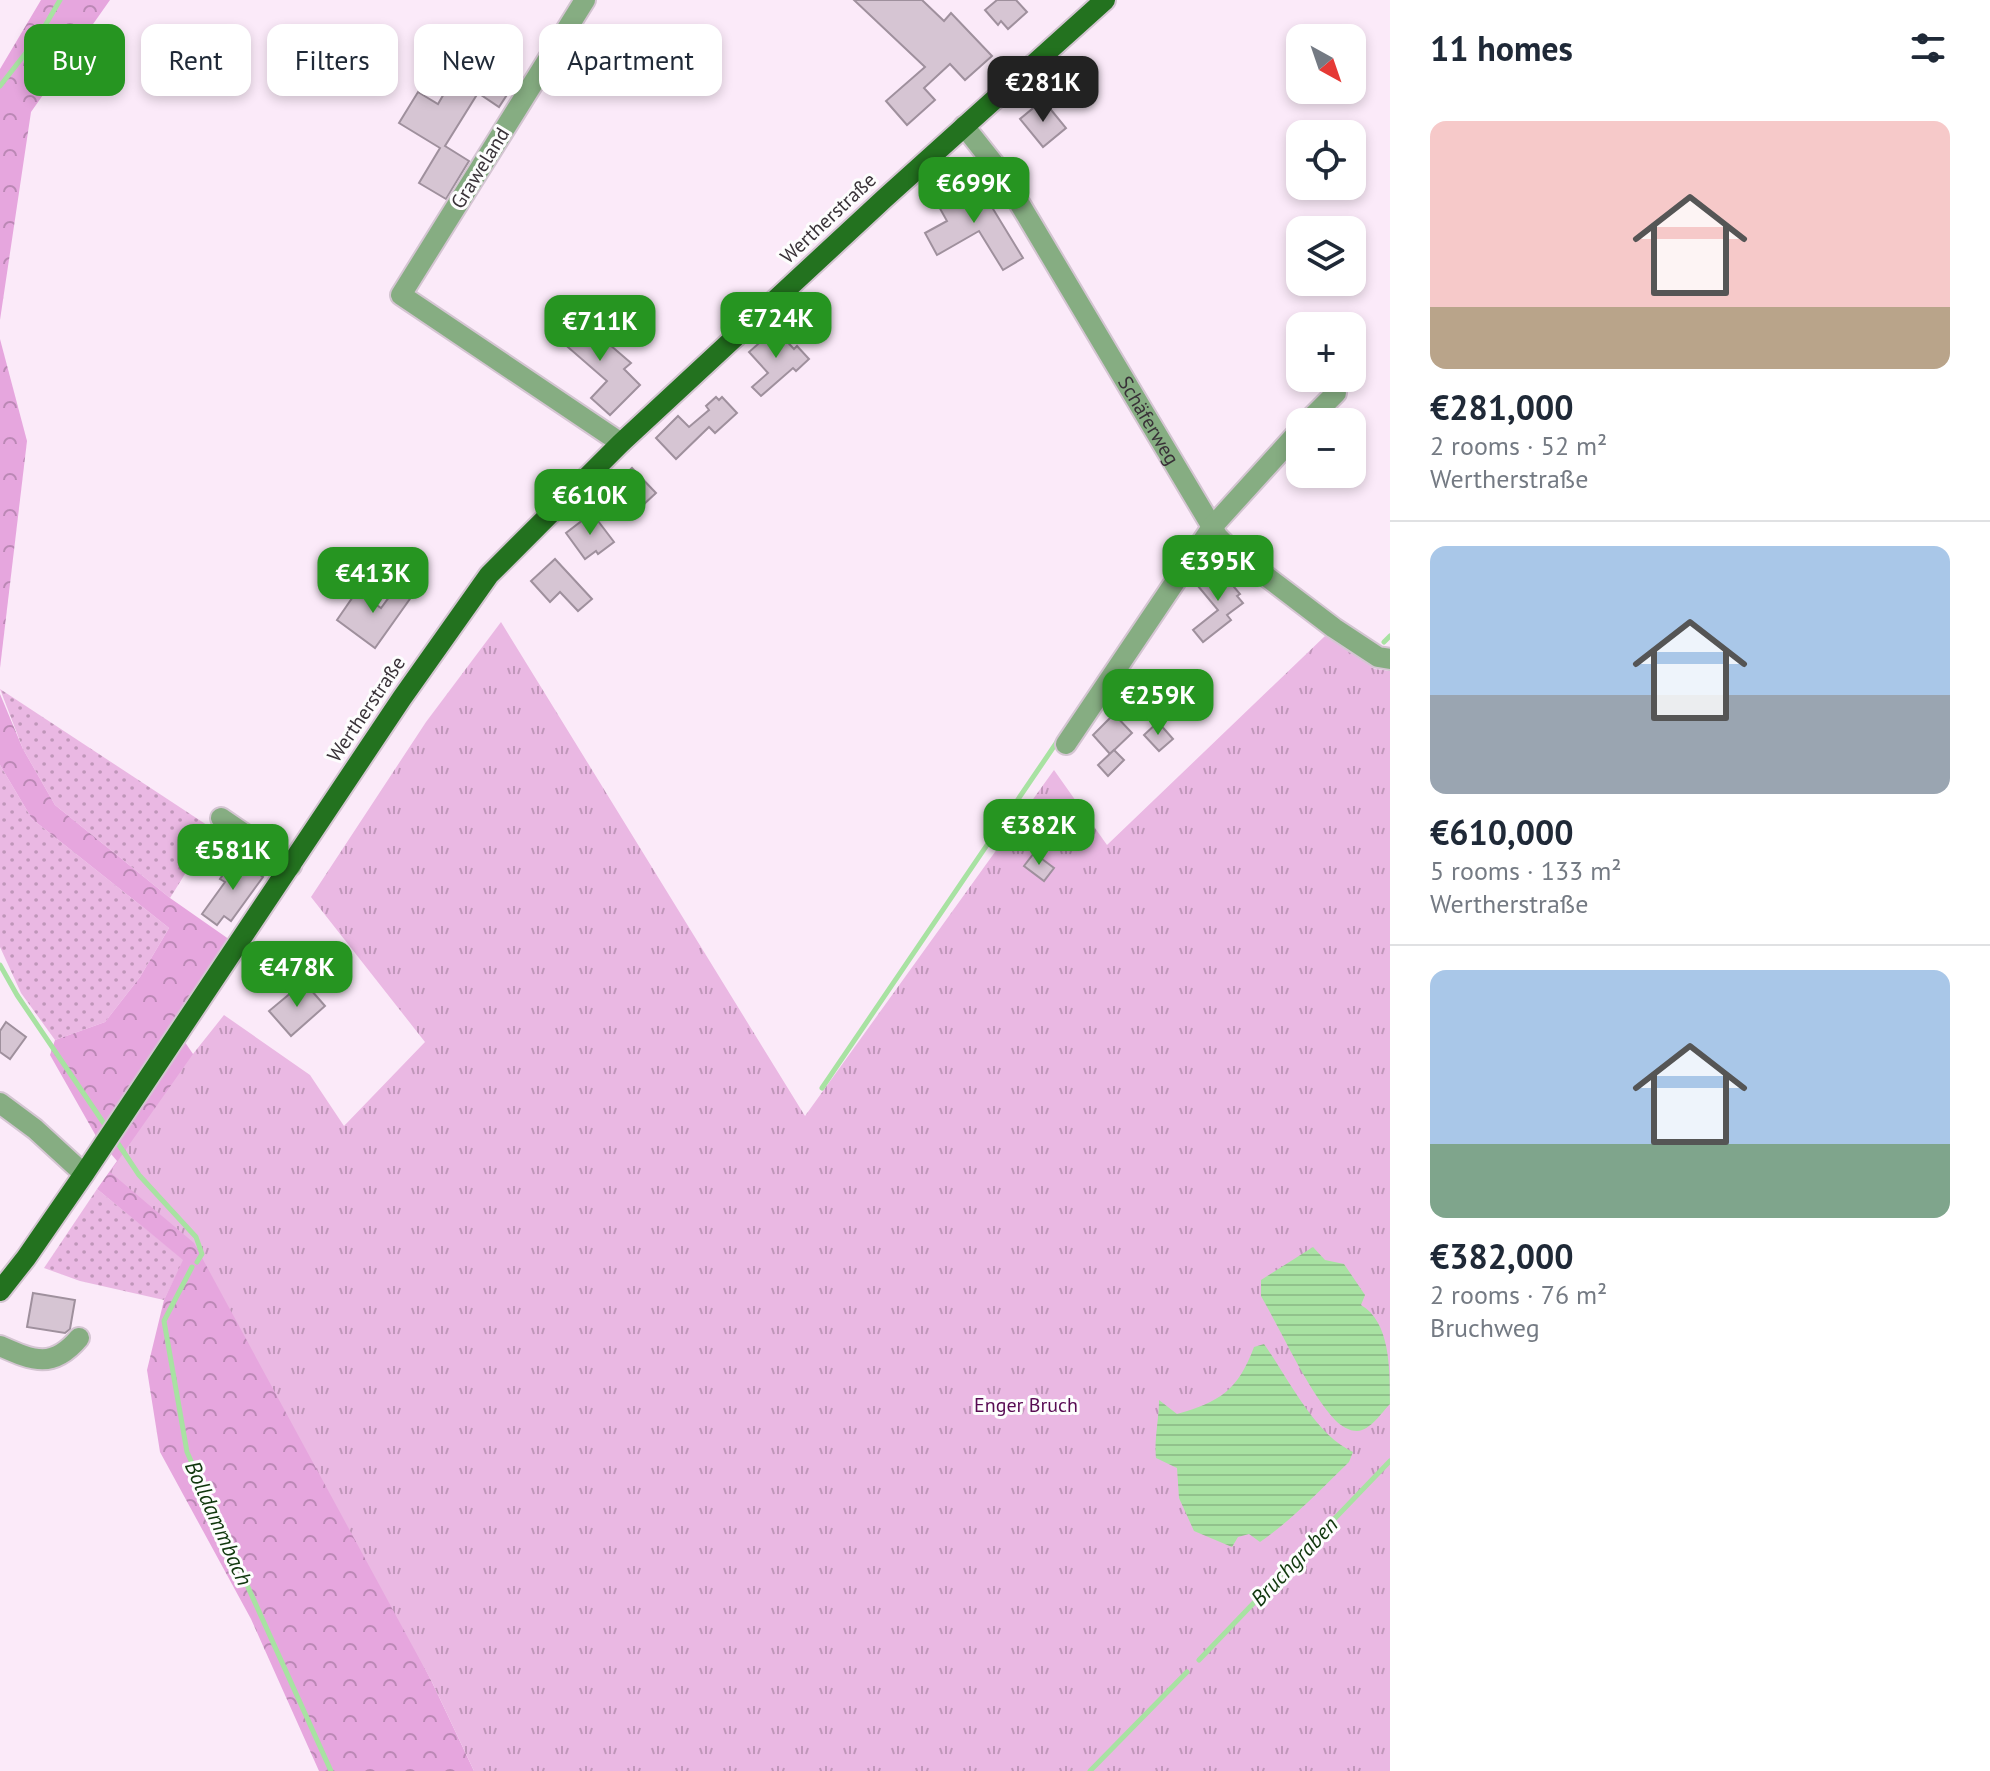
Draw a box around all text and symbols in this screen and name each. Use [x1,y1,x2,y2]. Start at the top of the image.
chip: Buy [24,24,125,96]
chip: Rent [141,24,251,96]
chip: Filters [267,24,398,96]
chip: New [414,24,523,96]
chip: Apartment [539,24,722,96]
north arrow [1286,24,1366,104]
map controls [1286,24,1366,488]
text: 11 homes [1430,26,1573,70]
icon: filters [1906,26,1950,70]
pin: €281K [987,56,1099,124]
text: €281K [1005,65,1081,98]
button: locate [1286,120,1366,200]
street label: Graweland [445,122,515,214]
pin: €699K [918,157,1030,225]
text: €699K [936,166,1012,199]
street label: Wertherstraße [775,167,881,269]
icon: home [1618,173,1762,317]
button: layers [1286,216,1366,296]
pin: €724K [720,292,832,360]
pin: €711K [544,295,656,363]
text: €724K [738,301,814,334]
text: €711K [562,304,638,337]
button: + [1286,312,1366,392]
street label: Schäferweg [1112,371,1185,470]
text: €281,000 [1430,385,1574,429]
button: − [1286,408,1366,488]
text: 2 rooms · 52 m² [1430,429,1607,462]
text: Wertherstraße [1430,462,1588,495]
pin: €610K [534,469,646,537]
text: €610K [552,478,628,511]
pin: €395K [1162,535,1274,603]
text: €395K [1180,544,1256,577]
pin: €413K [317,547,429,615]
text: €413K [335,556,411,589]
icon: home [1618,598,1762,742]
street label: Wertherstraße [321,651,411,767]
pin: €259K [1102,669,1214,737]
text: €259K [1120,678,1196,711]
pin: €382K [983,799,1095,867]
text: €382K [1001,808,1077,841]
text: €610,000 [1430,810,1574,854]
pin: €581K [177,824,289,892]
text: €581K [195,833,271,866]
text: 5 rooms · 133 m² [1430,854,1622,887]
text: Wertherstraße [1430,887,1588,920]
pin: €478K [241,941,353,1009]
text: €478K [259,950,335,983]
icon: home [1618,1022,1762,1166]
text: €382,000 [1430,1234,1574,1278]
text: 2 rooms · 76 m² [1430,1278,1607,1311]
text: Bruchweg [1430,1311,1540,1344]
park label: Enger Bruch [974,1392,1078,1418]
water label: Bolldammbach [179,1456,259,1590]
water label: Bruchgraben [1244,1510,1344,1612]

